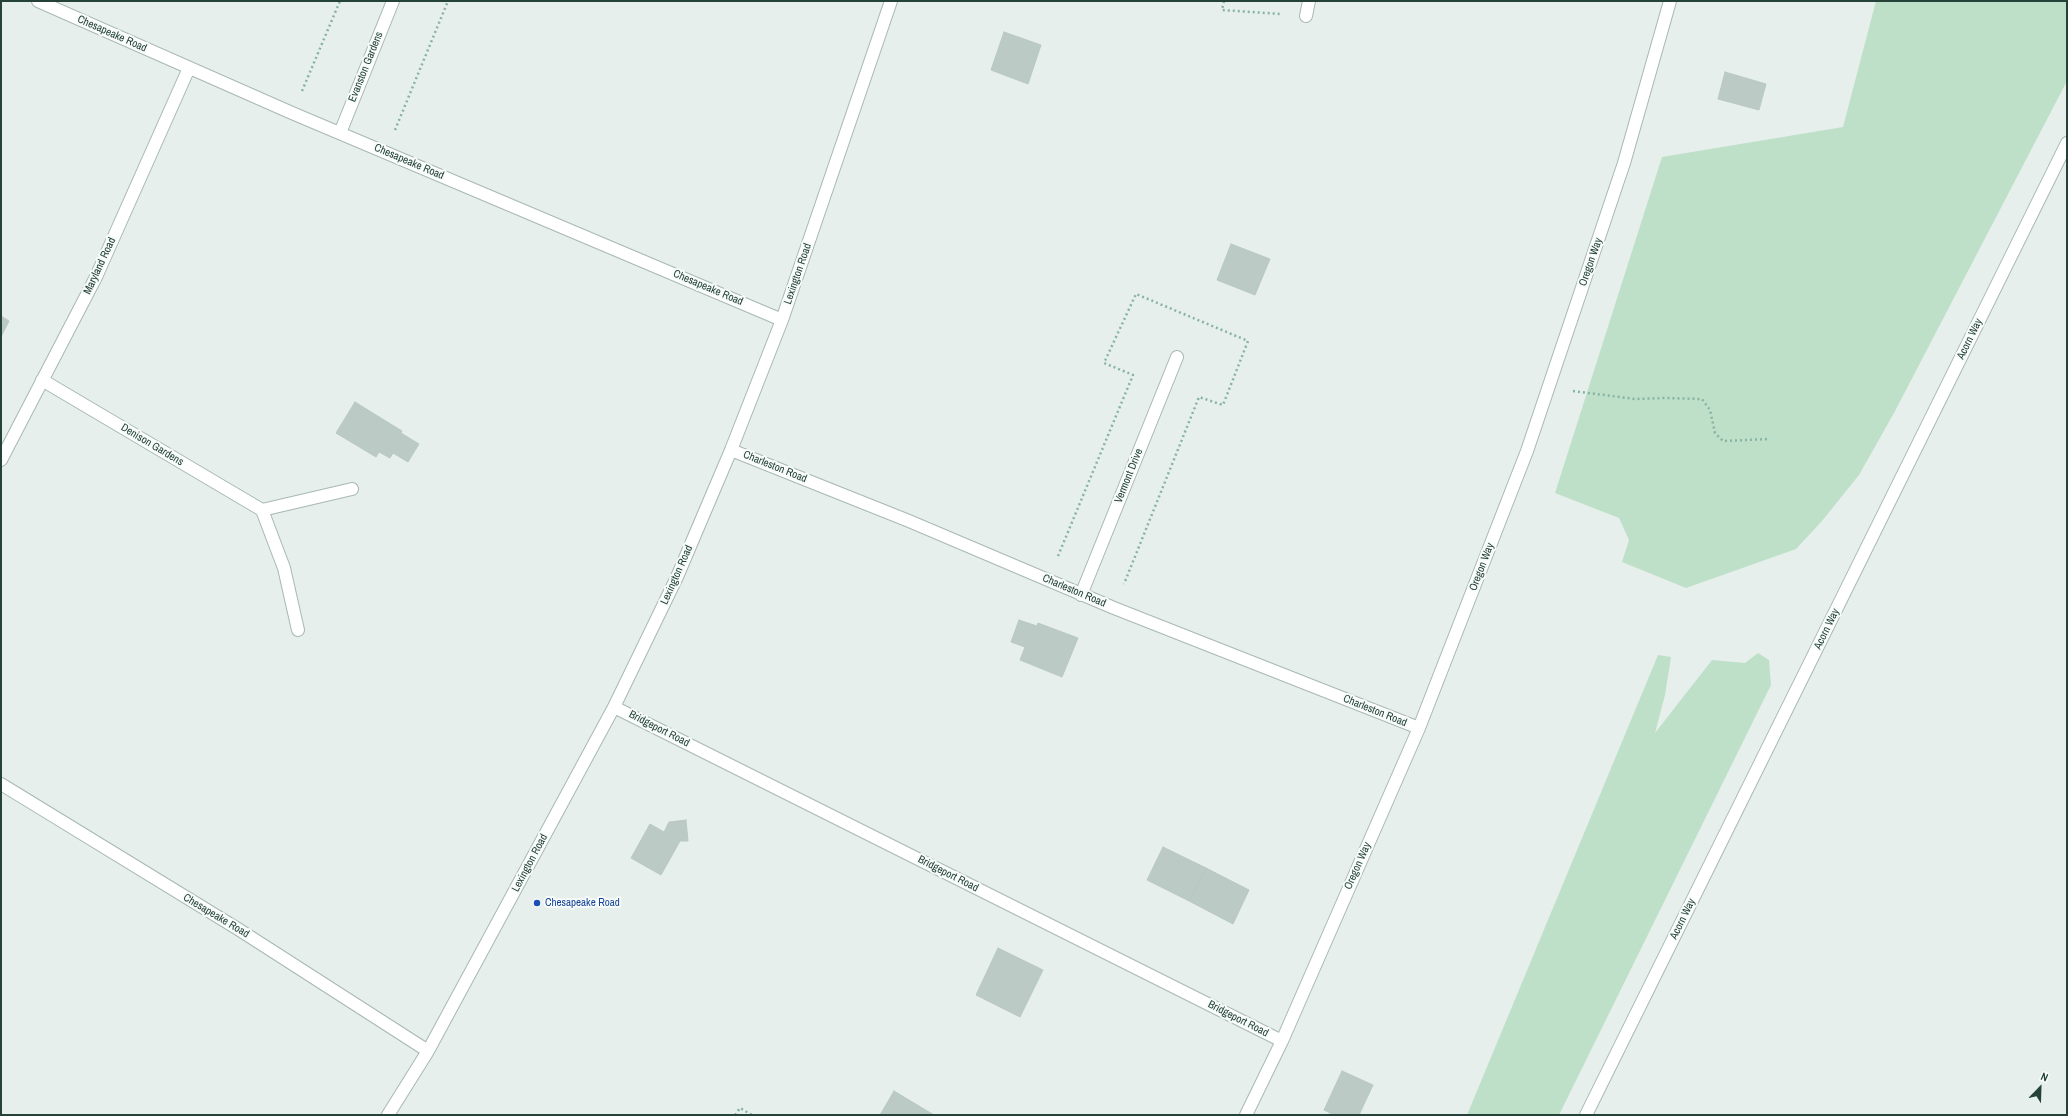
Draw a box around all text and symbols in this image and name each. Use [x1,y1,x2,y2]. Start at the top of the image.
street label: Chesapeake Road [75,13,149,55]
street label: Evanston Gardens [346,30,386,104]
street label: Chesapeake Road [372,141,446,183]
street label: Maryland Road [81,235,119,297]
street label: Oregon Way [1577,236,1605,288]
street label: Lexington Road [781,242,815,306]
street label: Chesapeake Road [671,267,745,309]
street label: Acorn Way [1954,316,1986,362]
street label: Denison Gardens [118,421,186,469]
street label: Vermont Drive [1112,447,1146,505]
street label: Charleston Road [741,448,809,486]
street label: Oregon Way [1467,541,1497,593]
street label: Lexington Road [658,543,696,607]
street label: Charleston Road [1040,572,1108,610]
street label: Acorn Way [1811,606,1843,652]
street label: Charleston Road [1341,692,1409,730]
street label: Bridgeport Road [627,708,691,750]
street label: Lexington Road [509,832,551,894]
street label: Oregon Way [1342,840,1374,892]
street label: Bridgeport Road [916,853,980,895]
street label: Chesapeake Road [181,891,251,941]
place label: Chesapeake Road [545,896,620,910]
street label: Acorn Way [1667,896,1699,942]
marker: Chesapeake Road [532,898,542,908]
street label: Bridgeport Road [1206,998,1270,1040]
north arrow [2020,1068,2060,1108]
text: N [2039,1069,2050,1085]

